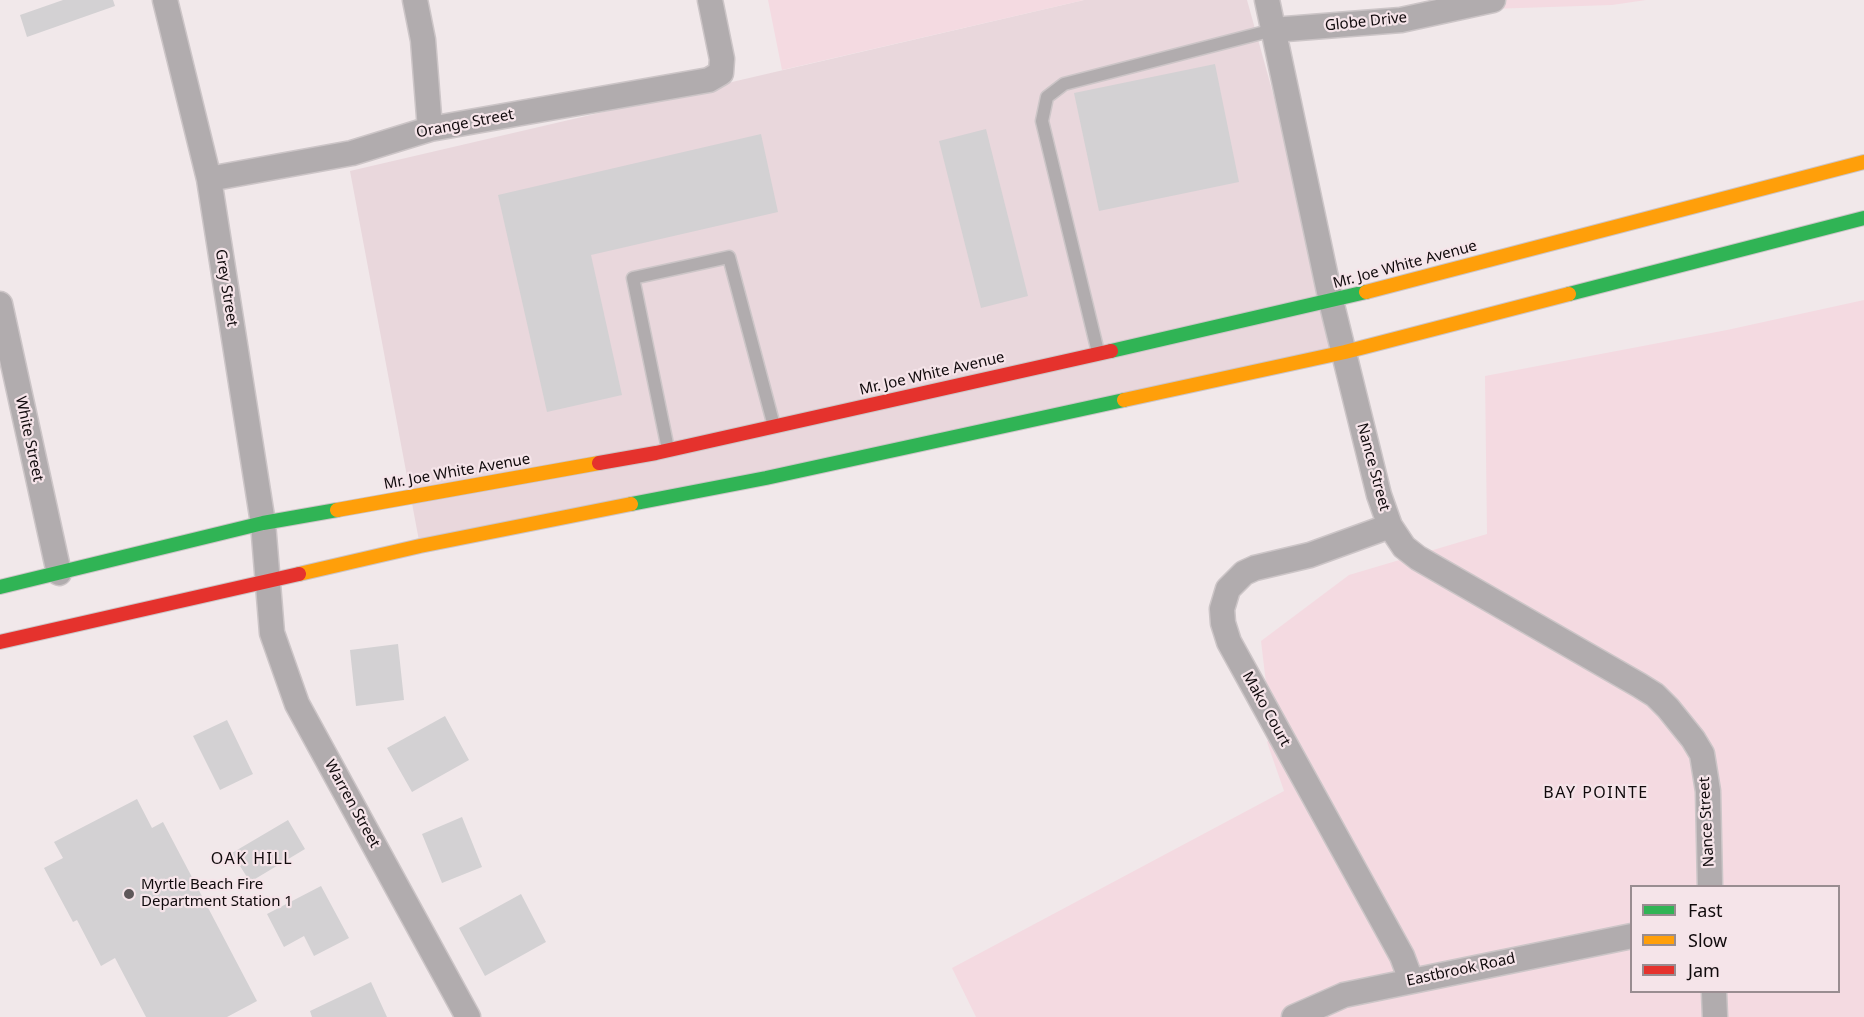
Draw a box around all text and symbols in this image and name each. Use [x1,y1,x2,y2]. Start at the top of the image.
street label: Globe Drive [1324,9,1408,35]
street label: Orange Street [415,106,515,142]
street label: Mr. Joe White Avenue [1331,237,1479,293]
street label: Grey Street [211,248,241,328]
street label: Mr. Joe White Avenue [858,349,1006,399]
street label: White Street [11,395,47,483]
street label: Nance Street [1353,421,1393,513]
street label: Mr. Joe White Avenue [382,450,532,494]
street label: Mako Court [1238,669,1294,749]
street label: Warren Street [320,757,384,851]
street label: Nance Street [1696,776,1718,868]
district label: BAY POINTE [1543,783,1649,803]
district label: OAK HILL [211,849,293,869]
place label: Myrtle Beach Fire Department Station 1 [141,876,293,911]
legend [1630,885,1840,993]
marker: Myrtle Beach Fire Department Station 1 [122,887,136,901]
text: Fast [1688,898,1723,922]
text: Slow [1688,928,1727,952]
street label: Eastbrook Road [1405,950,1517,990]
text: Jam [1688,958,1720,982]

